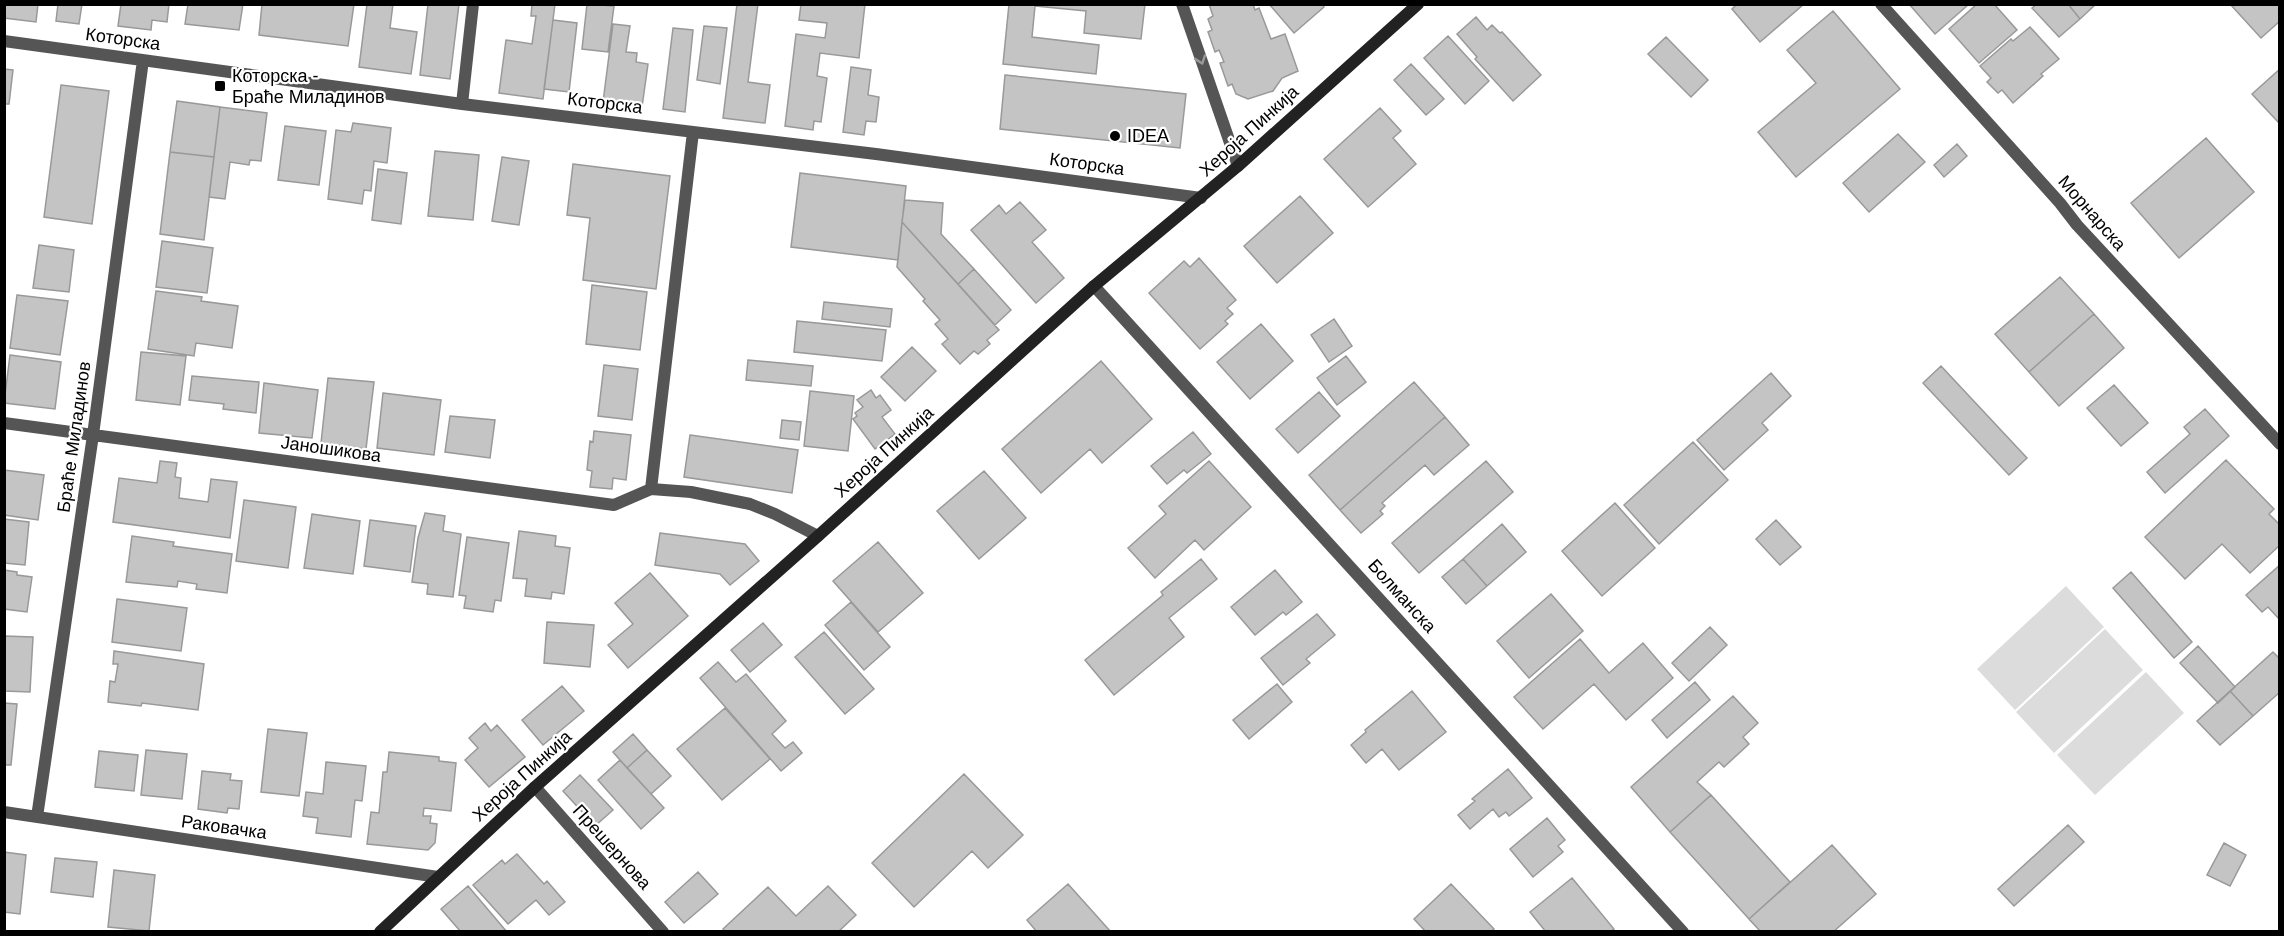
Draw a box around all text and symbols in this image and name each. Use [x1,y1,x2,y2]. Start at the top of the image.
street label: Которска [84,24,163,54]
one-way arrow [1194,54,1206,65]
place label: Которска - Браће Миладинов [232,66,385,107]
marker: Которска - Браће Миладинов [213,79,227,93]
street label: Хероја Пинкија [1196,81,1303,181]
street label: Которска [566,88,645,118]
place label: IDEA [1127,126,1169,146]
marker: IDEA [1108,129,1122,143]
street label: Которска [1048,149,1127,179]
street label: Морнарска [2054,172,2131,255]
street label: Браће Миладинов [53,360,95,514]
street label: Хероја Пинкија [831,402,938,502]
street label: Јаношикова [280,432,383,466]
street label: Болманска [1364,555,1441,637]
street label: Хероја Пинкија [469,726,576,826]
street label: Прешернова [569,801,656,894]
street label: Раковачка [180,811,269,843]

